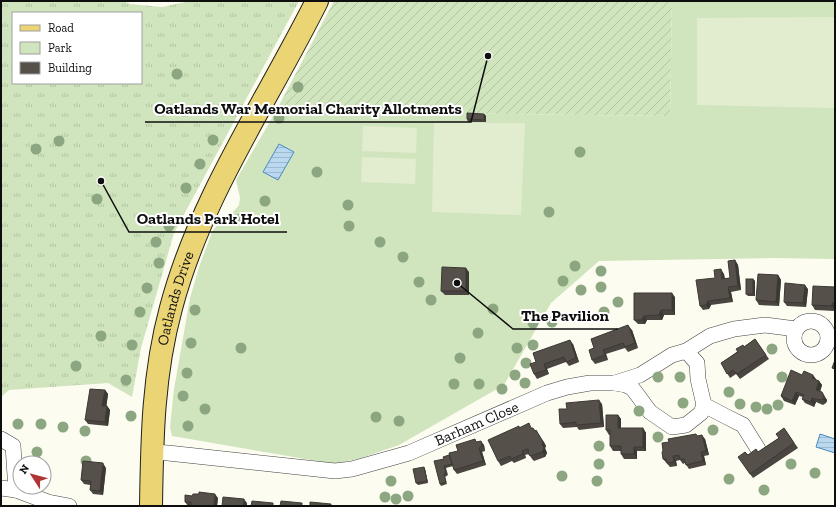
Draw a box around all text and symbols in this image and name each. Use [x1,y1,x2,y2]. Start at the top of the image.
legend [12,12,142,84]
text: Road [48,21,74,35]
text: Park [48,41,73,55]
text: Building [48,61,92,75]
callout: Oatlands War Memorial Charity Allotments [145,94,471,122]
text: Oatlands War Memorial Charity Allotments [154,99,462,118]
callout: Oatlands Park Hotel [129,204,287,232]
text: Oatlands Park Hotel [137,209,280,228]
street label: Oatlands Drive [154,249,198,347]
callout: The Pavilion [513,301,618,329]
text: The Pavilion [521,306,610,325]
street label: Barham Close [432,398,521,450]
north arrow [12,455,52,495]
text: N [17,462,32,477]

